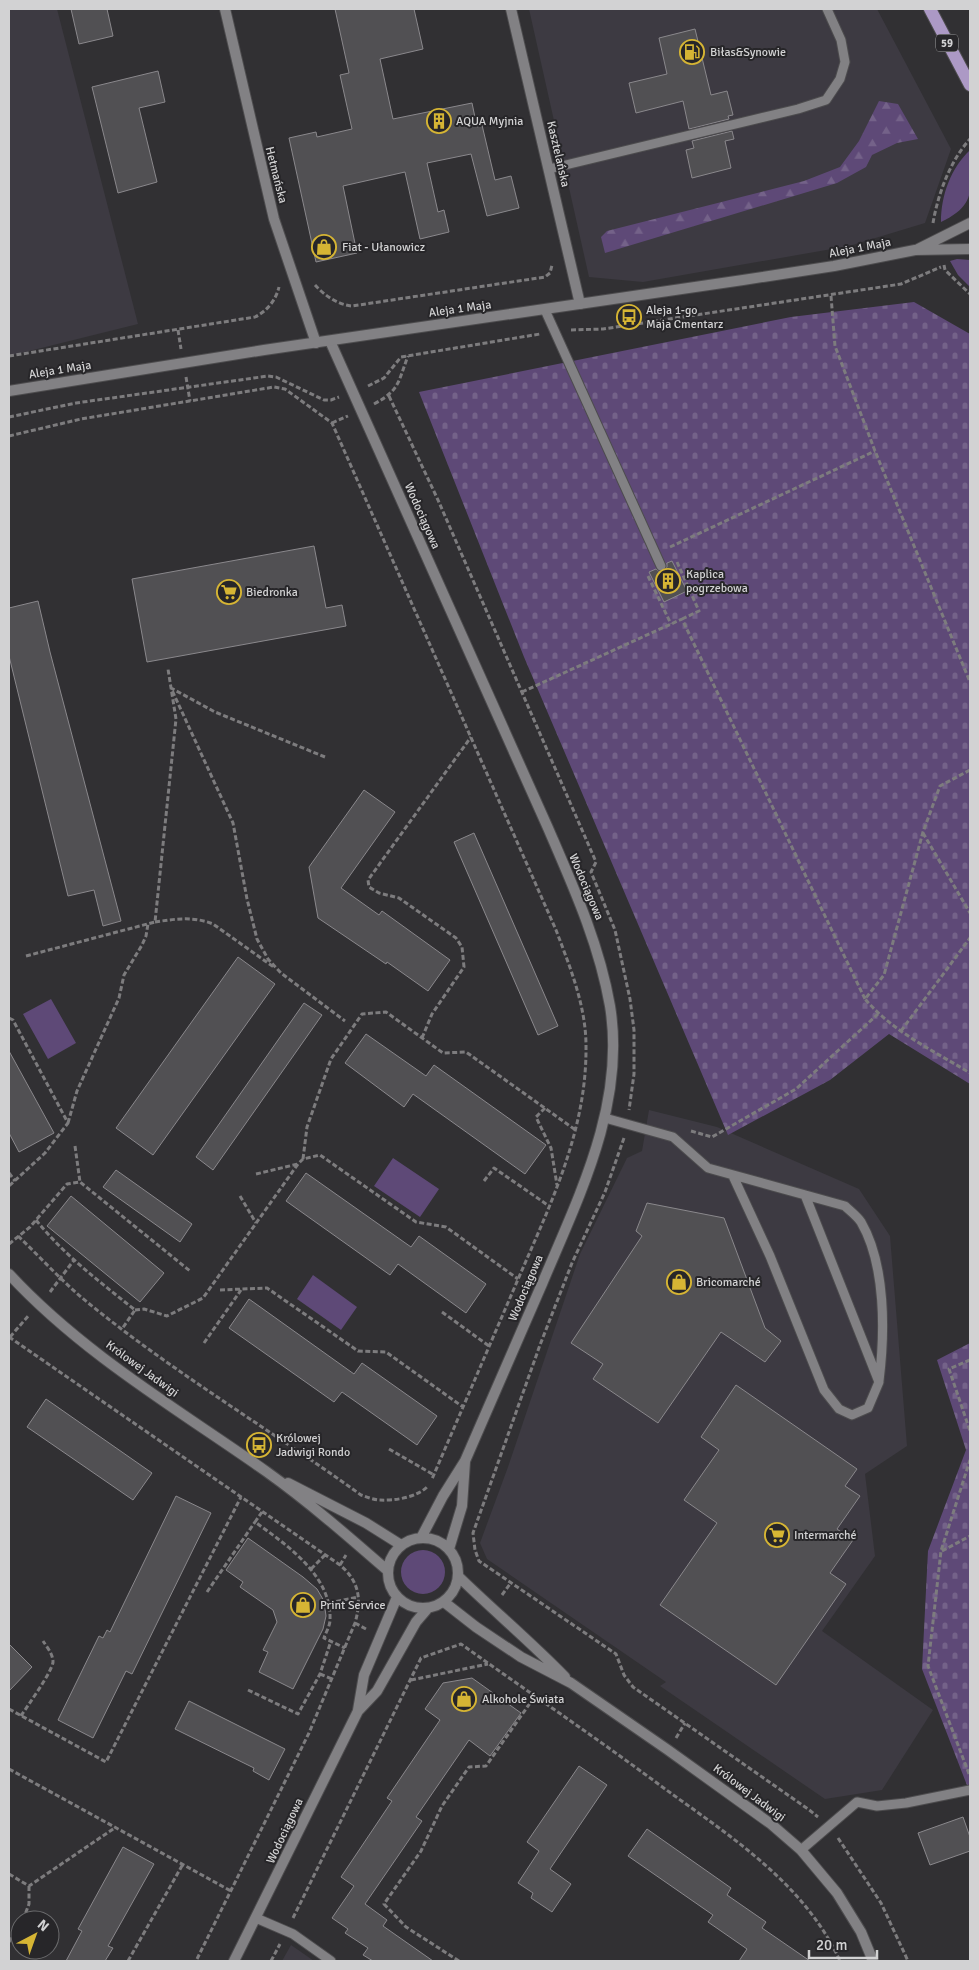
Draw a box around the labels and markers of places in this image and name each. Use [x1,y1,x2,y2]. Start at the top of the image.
fuel station icon: Biłas&Synowie [679,39,705,65]
place label: Biłas&Synowie [710,45,786,60]
building icon: AQUA Myjnia [426,108,452,134]
place label: AQUA Myjnia [456,114,523,129]
shop icon: Fiat - Ułanowicz [311,234,337,260]
place label: Fiat - Ułanowicz [342,240,425,255]
place label: Aleja 1-go Maja Cmentarz [646,303,723,332]
bus stop icon: Aleja 1-go Maja Cmentarz [616,304,642,330]
place label: Kaplica pogrzebowa [686,567,748,596]
building icon: Kaplica pogrzebowa [655,568,681,594]
supermarket icon: Biedronka [216,579,242,605]
place label: Biedronka [246,585,298,600]
shop icon: Bricomarché [666,1269,692,1295]
place label: Bricomarché [696,1275,761,1290]
place label: Królowej Jadwigi Rondo [276,1431,350,1460]
bus stop icon: Królowej Jadwigi Rondo [246,1432,272,1458]
supermarket icon: Intermarché [764,1522,790,1548]
place label: Intermarché [794,1528,857,1543]
shop icon: Print Service [290,1592,316,1618]
place label: Print Service [320,1598,385,1613]
shop icon: Alkohole Świata [451,1686,477,1712]
place label: Alkohole Świata [482,1692,564,1707]

